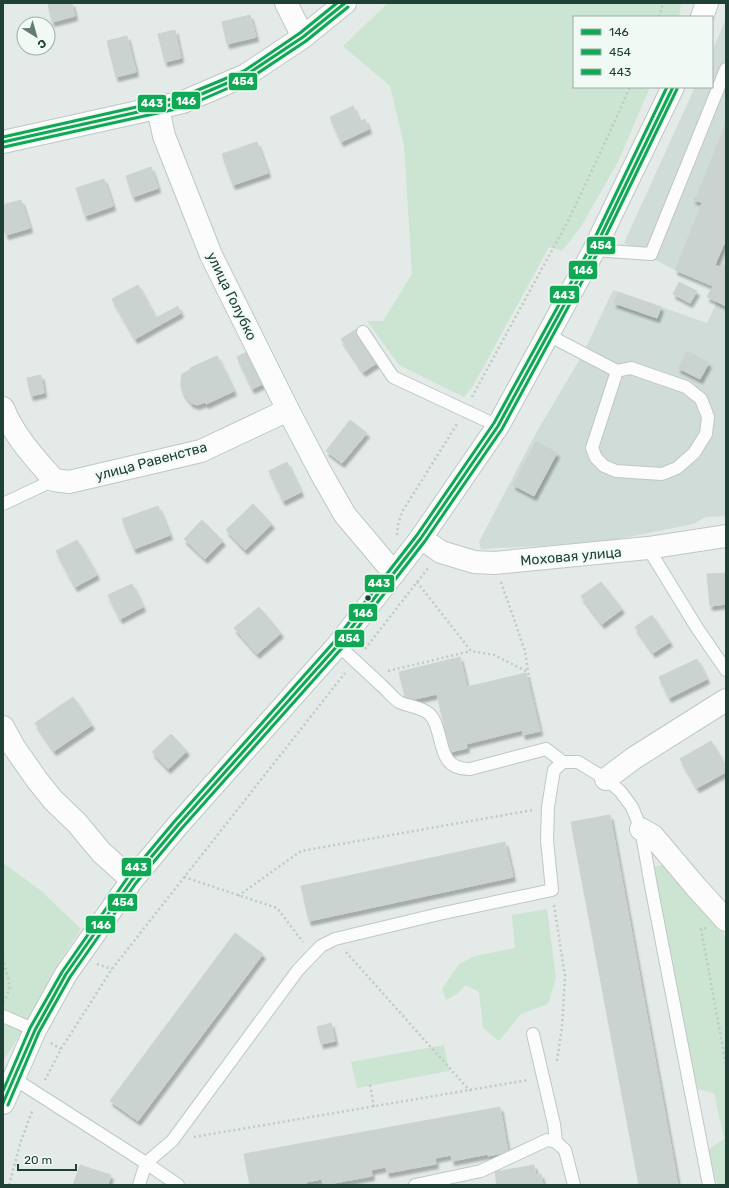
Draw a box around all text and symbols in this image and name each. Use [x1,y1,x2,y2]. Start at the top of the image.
north arrow [16,16,56,56]
legend [573,16,713,88]
text: 146 [609,25,629,39]
text: С [35,36,49,51]
text: 454 [609,45,632,59]
text: 443 [609,65,631,79]
line badge: 454 [228,72,258,91]
text: 454 [232,75,255,88]
line badge: 146 [171,91,201,110]
line badge: 443 [137,94,167,113]
text: 146 [176,95,196,108]
text: 443 [141,97,163,110]
line badge: 454 [586,236,616,255]
text: 454 [590,239,613,252]
street label: улица Голубко [203,249,260,343]
line badge: 146 [568,260,598,280]
text: 146 [573,264,593,277]
line badge: 443 [549,285,580,304]
text: 443 [553,289,575,302]
street label: улица Равенства [93,438,209,485]
street label: Моховая улица [520,544,622,569]
line badge: 443 [364,574,395,593]
text: 443 [368,577,390,590]
unlabelled marker [363,593,373,603]
line badge: 146 [348,603,378,622]
text: 146 [353,607,373,620]
line badge: 454 [334,629,365,648]
text: 454 [338,632,361,645]
line badge: 443 [121,857,152,877]
text: 443 [125,861,147,874]
line badge: 454 [107,893,138,912]
text: 454 [112,896,135,909]
line badge: 146 [85,915,116,934]
text: 146 [91,919,111,932]
scale bar [18,1146,76,1172]
text: 20 m [24,1153,52,1167]

